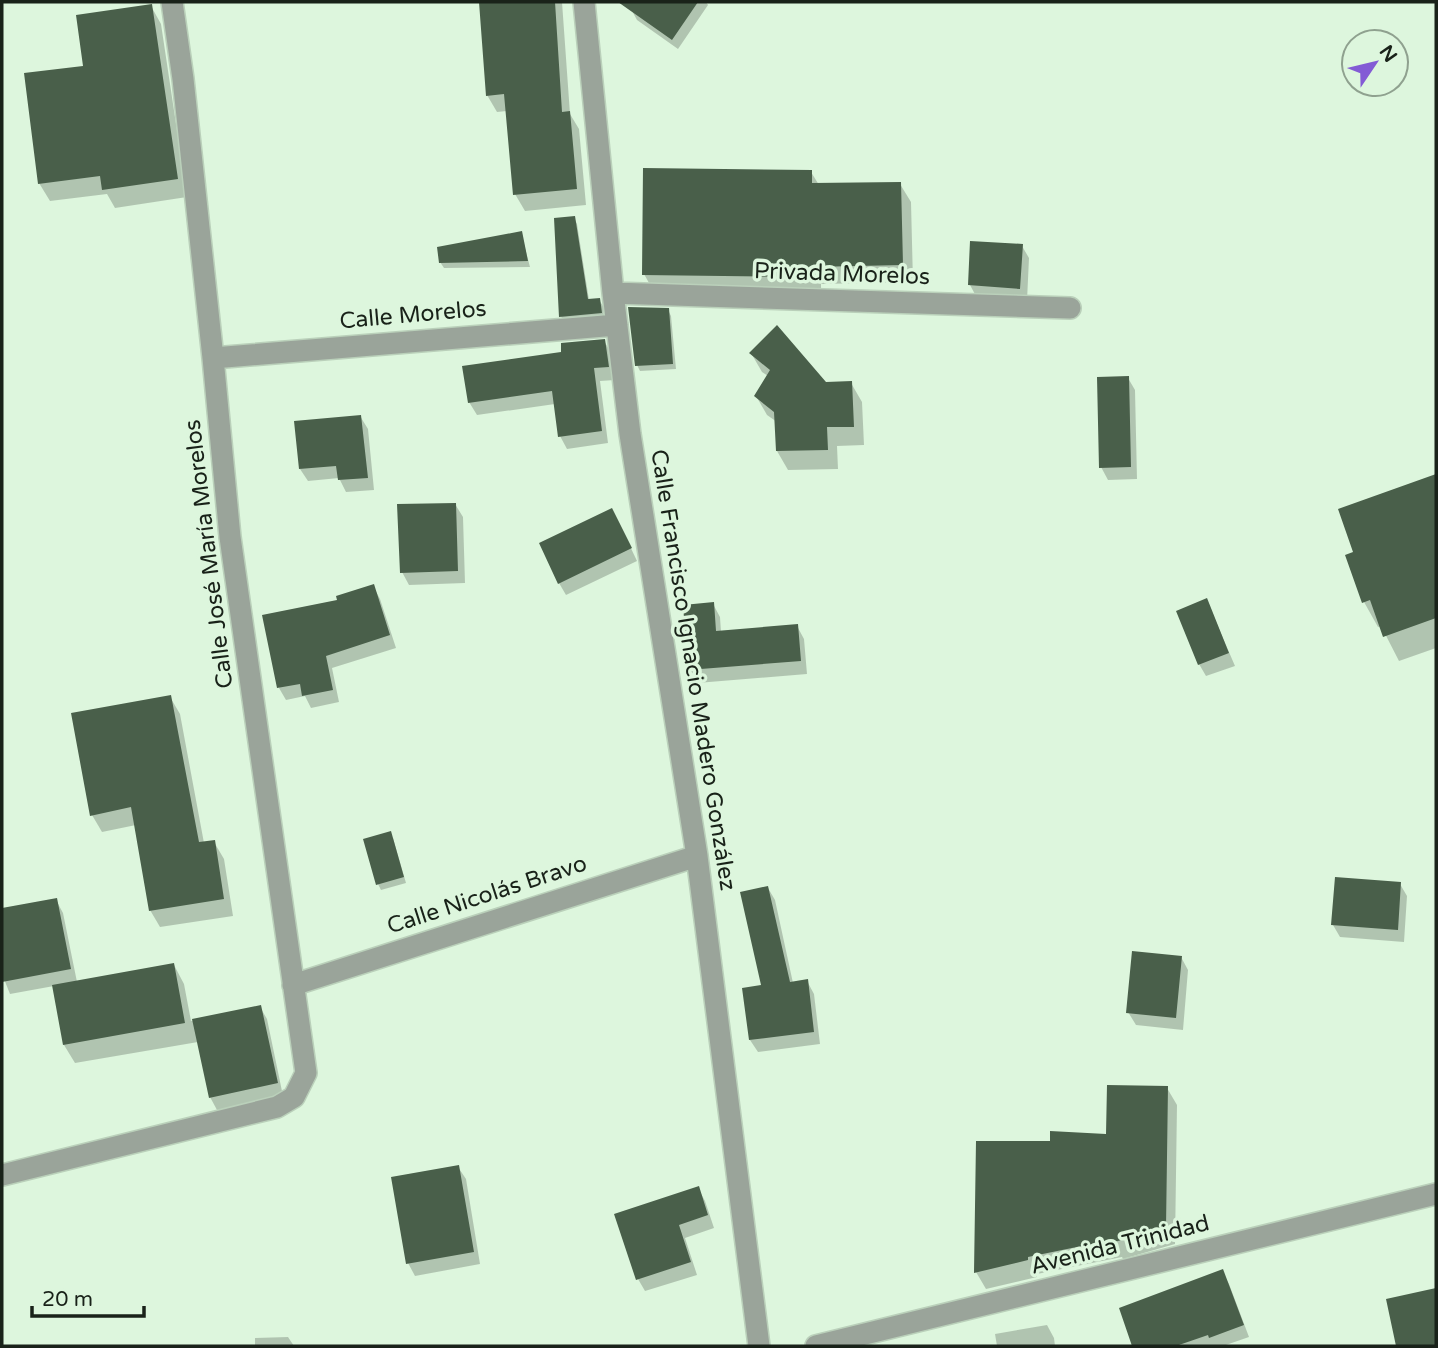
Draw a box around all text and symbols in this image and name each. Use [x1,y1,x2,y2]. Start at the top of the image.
north arrow [1340,28,1410,98]
text: N [1375,41,1401,66]
street label: Privada Morelos [753,257,931,291]
street label: Calle Morelos [338,295,488,335]
street label: Calle José María Morelos [179,418,239,690]
street label: Calle Francisco Ignacio Madero González [644,447,742,893]
street label: Calle Nicolás Bravo [384,849,590,941]
street label: Avenida Trinidad [1028,1209,1212,1281]
scale bar [32,1274,144,1318]
text: 20 m [42,1287,93,1312]

